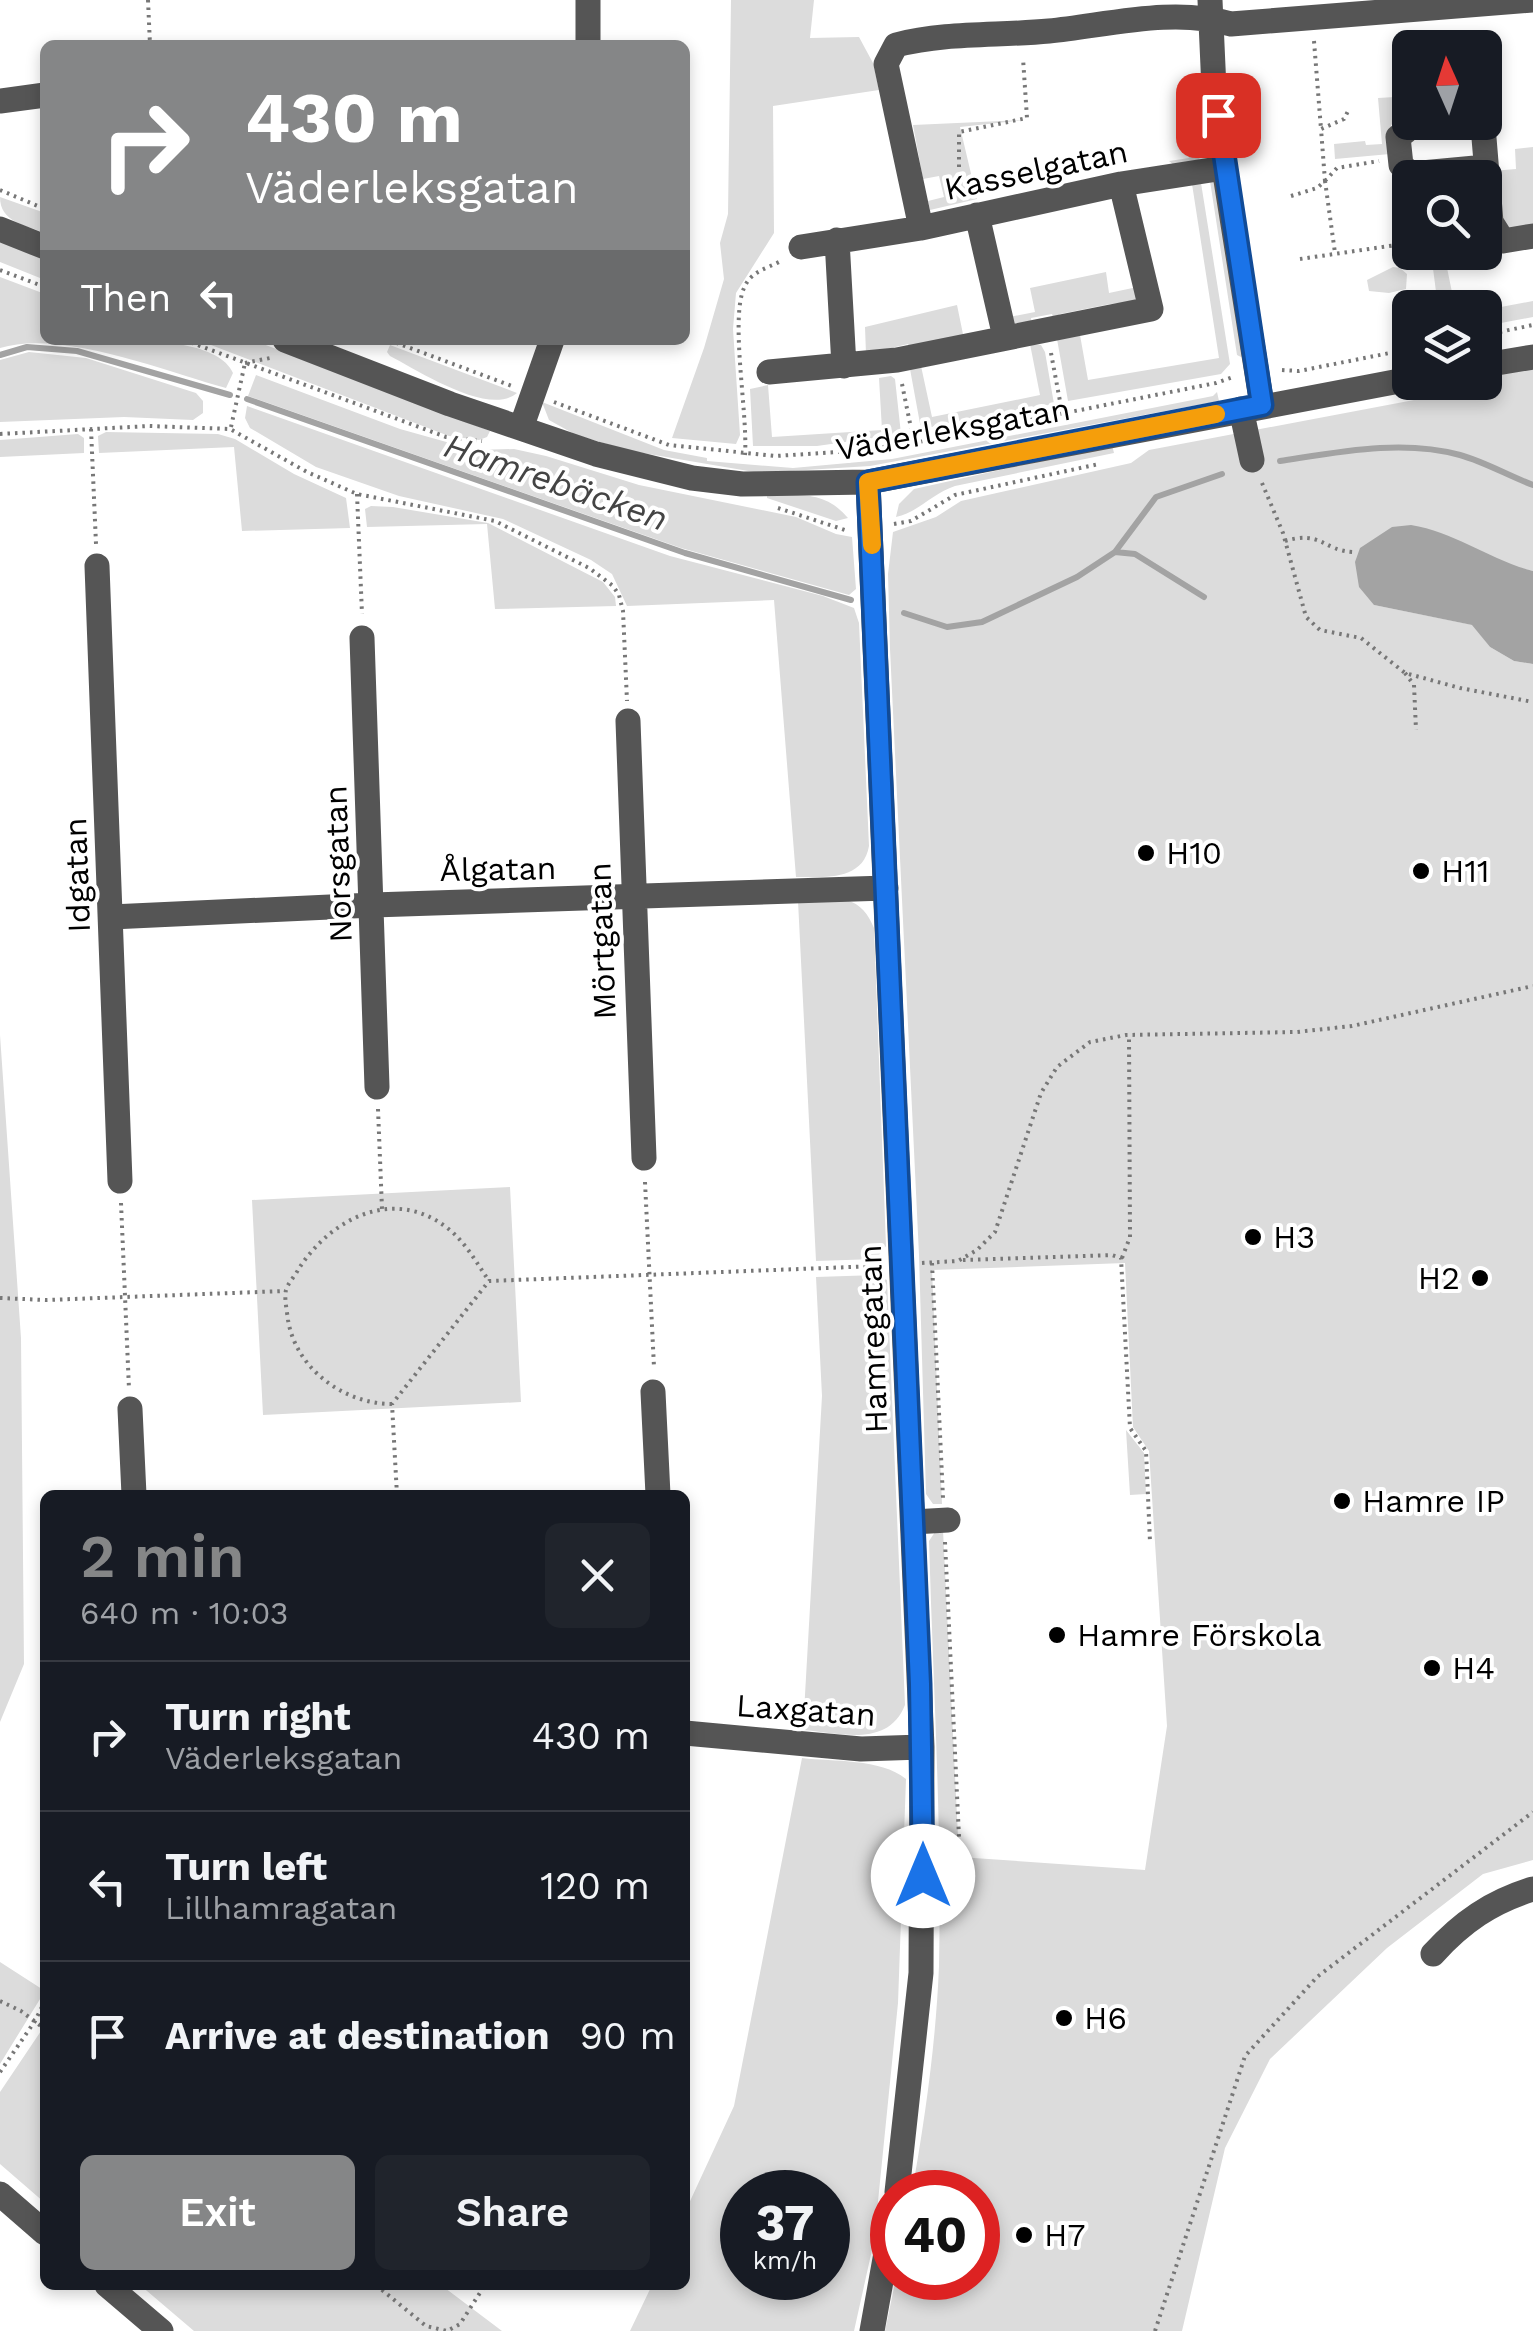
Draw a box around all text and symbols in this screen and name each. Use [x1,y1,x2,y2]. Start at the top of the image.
north arrow [1392,30,1502,140]
map controls [1392,30,1502,400]
pin [1176,73,1261,158]
text: 430 m [245,77,463,159]
icon: right [80,80,210,210]
icon: arrive [1191,88,1246,143]
street label: Kasselgatan [941,132,1131,208]
button: search [1392,160,1502,270]
text: Väderleksgatan [245,161,579,214]
icon: left [191,270,246,325]
text: Then [80,276,171,320]
button: layers [1392,290,1502,400]
street label: Väderleksgatan [833,390,1073,468]
water label: Hamrebäcken [439,424,673,540]
street label: Norsgatan [316,785,360,943]
street label: Idgatan [56,817,98,933]
place label: H10 [1166,834,1222,872]
marker: H10 [1135,842,1157,864]
street label: Ålgatan [439,849,557,889]
place label: H11 [1441,852,1489,890]
marker: H11 [1410,860,1432,882]
street label: Mörtgatan [580,862,624,1020]
place label: H3 [1273,1218,1315,1256]
marker: H3 [1242,1226,1264,1248]
street label: Hamregatan [851,1244,895,1434]
place label: H2 [1418,1259,1460,1297]
marker: H2 [1469,1267,1491,1289]
place label: Hamre IP [1362,1482,1505,1520]
marker: Hamre IP [1331,1490,1353,1512]
text: 2 min [80,1521,245,1592]
button: close [545,1523,650,1628]
text: 640 m · 10:03 [80,1594,289,1632]
place label: Hamre Förskola [1077,1616,1322,1654]
marker: Hamre Förskola [1046,1624,1068,1646]
place label: H4 [1452,1649,1495,1687]
marker: H4 [1421,1657,1443,1679]
street label: Laxgatan [735,1686,877,1734]
text: Turn right [165,1695,351,1739]
icon: right [80,1709,135,1764]
text: 430 m [532,1714,650,1758]
text: Väderleksgatan [165,1739,402,1777]
position arrow [871,1824,975,1928]
text: Turn left [165,1845,327,1889]
icon: left [80,1859,135,1914]
text: 120 m [540,1864,650,1908]
text: Lillhamragatan [165,1889,397,1927]
place label: H6 [1084,1999,1127,2037]
marker: H6 [1053,2007,1075,2029]
icon: arrive [80,2009,135,2064]
text: Arrive at destination [165,2014,550,2058]
text: 90 m [580,2014,676,2058]
button: Exit [80,2155,355,2270]
button: Share [375,2155,650,2270]
speed limit sign: 40 [870,2170,1000,2300]
text: 37 [756,2193,814,2252]
place label: H7 [1044,2216,1085,2254]
marker: H7 [1013,2224,1035,2246]
text: km/h [753,2246,817,2275]

